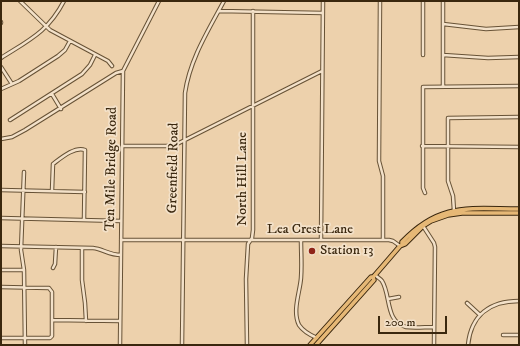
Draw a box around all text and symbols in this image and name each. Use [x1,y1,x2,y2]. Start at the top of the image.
street label: Ten Mile Bridge Road [103,107,121,231]
street label: Greenfield Road [165,122,183,214]
street label: North Hill Lane [235,132,251,226]
street label: Lea Crest Lane [267,222,353,238]
place label: Station 13 [320,243,373,259]
marker: Station 13 [307,246,317,256]
scale bar [380,308,449,334]
text: 200 m [385,315,415,330]

